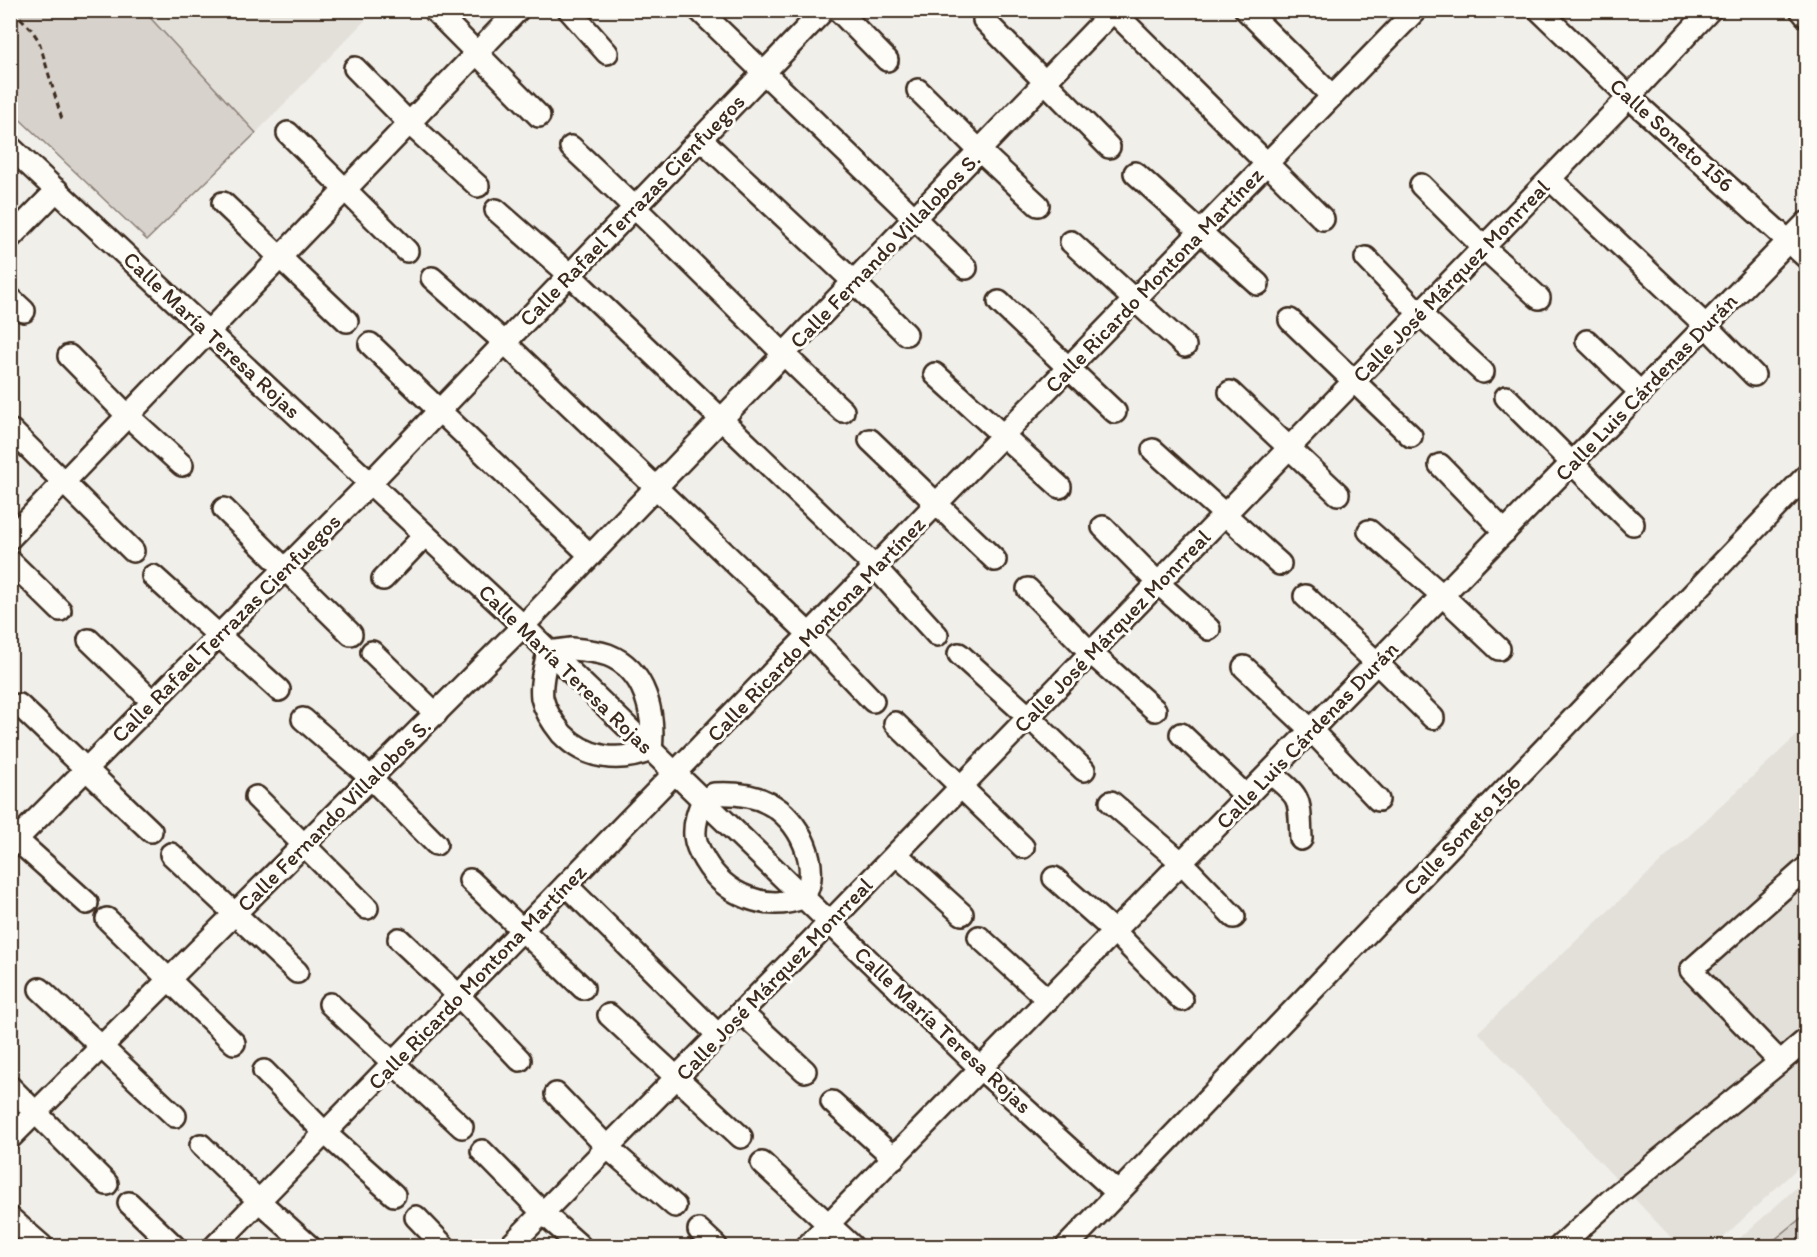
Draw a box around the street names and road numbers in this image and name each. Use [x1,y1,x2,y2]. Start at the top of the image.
street label: Calle Soneto 156 [1604,72,1740,198]
street label: Calle Rafael Terrazas Cienfuegos [514,88,750,332]
street label: Calle Fernando Villalobos S. [784,146,986,354]
street label: Calle Ricardo Montona Martínez [1039,162,1269,398]
street label: Calle José Márquez Monrreal [1347,174,1555,388]
street label: Calle María Teresa Rojas [118,246,306,424]
street label: Calle Luis Cárdenas Durán [1549,287,1743,487]
street label: Calle Rafael Terrazas Cienfuegos [106,508,346,748]
street label: Calle Ricardo Montona Martínez [701,511,931,747]
street label: Calle José Márquez Monrreal [1008,524,1216,738]
street label: Calle María Teresa Rojas [473,578,659,760]
street label: Calle Luis Cárdenas Durán [1210,635,1404,835]
street label: Calle Fernando Villalobos S. [232,713,436,917]
street label: Calle Soneto 156 [1397,769,1527,901]
street label: Calle Ricardo Montona Martínez [362,859,592,1095]
street label: Calle José Márquez Monrreal [670,872,878,1086]
street label: Calle María Teresa Rojas [849,941,1037,1119]

